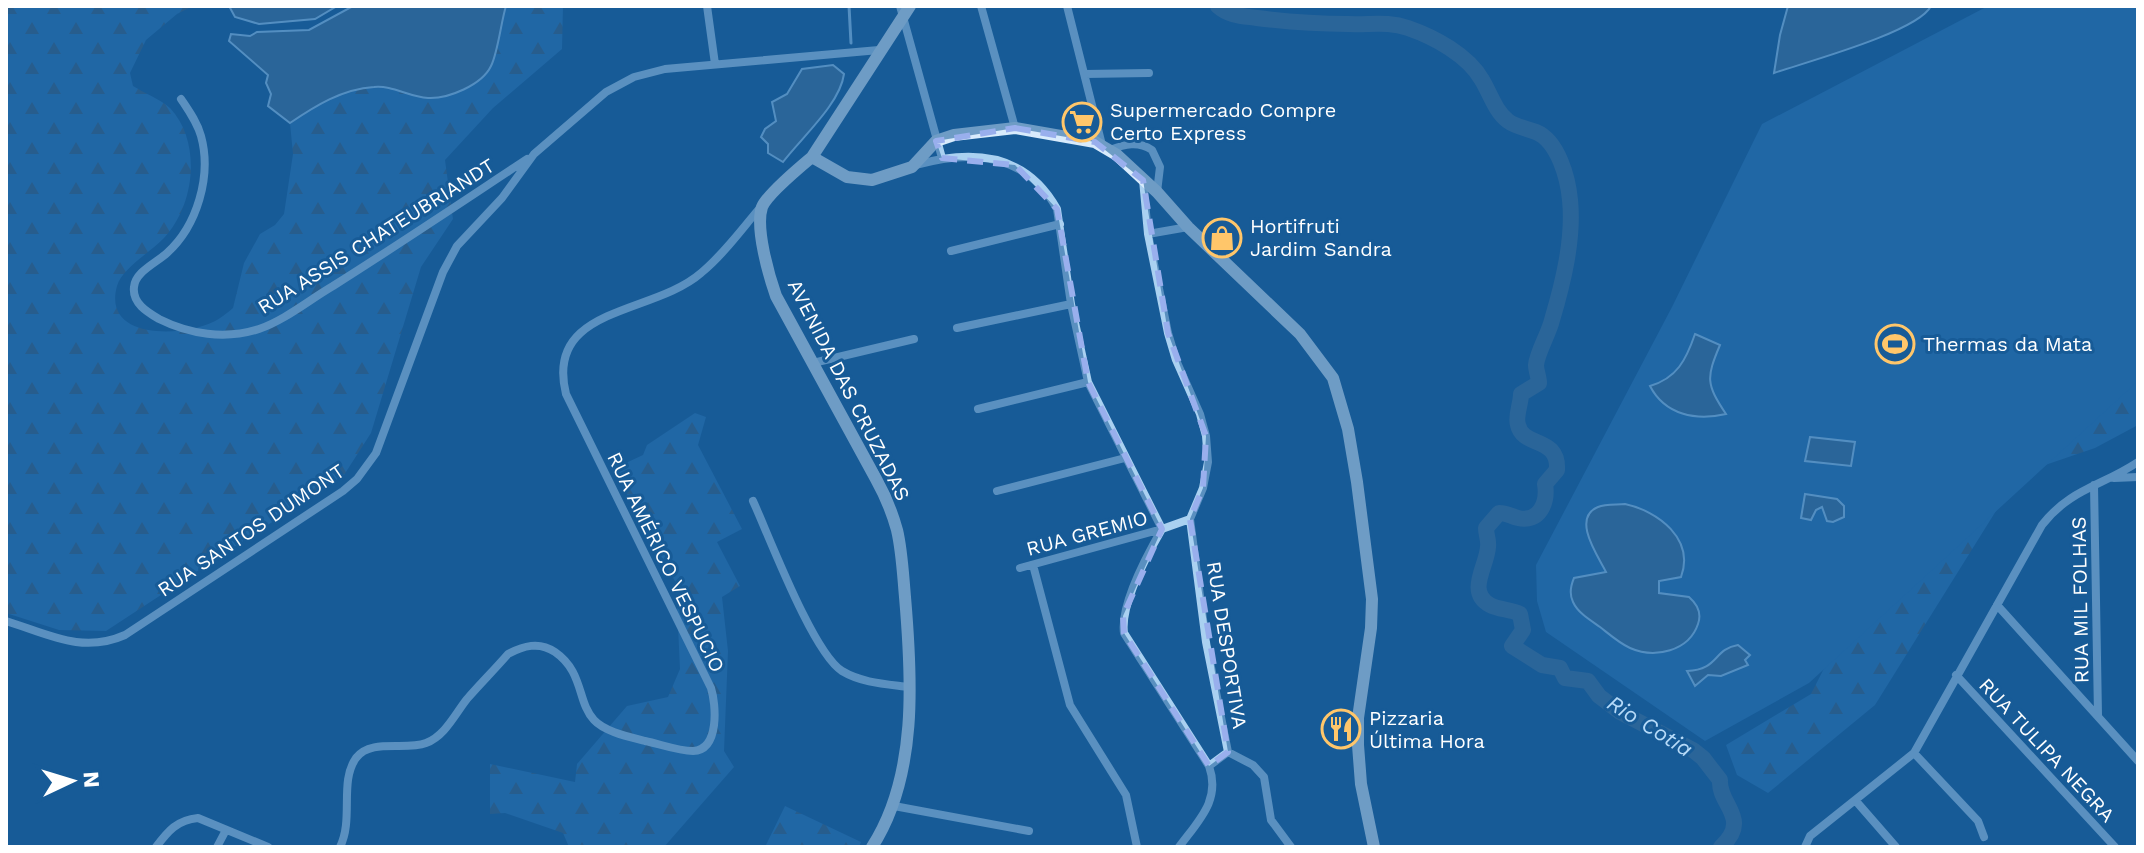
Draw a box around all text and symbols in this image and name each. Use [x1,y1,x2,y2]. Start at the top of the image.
place label: Supermercado Compre Certo Express [1110,98,1336,145]
supermarket icon: Supermercado Compre Certo Express [1061,101,1103,143]
street label: RUA ASSIS CHATEUBRIANDT [253,153,499,319]
place label: Hortifruti Jardim Sandra [1250,214,1392,261]
shop icon: Hortifruti Jardim Sandra [1201,217,1243,259]
street label: AVENIDA DAS CRUZADAS [783,275,915,505]
sports icon: Thermas da Mata [1874,323,1916,365]
place label: Thermas da Mata [1923,332,2092,356]
street label: RUA AMÉRICO VESPUCIO [602,448,730,676]
street label: RUA SANTOS DUMONT [153,458,349,602]
street label: RUA GREMIO [1024,505,1150,561]
street label: RUA MIL FOLHAS [2067,516,2093,684]
street label: RUA DESPORTIVA [1202,560,1252,730]
street label: RUA TULIPA NEGRA [1974,673,2120,827]
water label: Rio Cotia [1603,690,1697,762]
place label: Pizzaria Última Hora [1369,706,1485,753]
restaurant icon: Pizzaria Última Hora [1320,708,1362,750]
north arrow [32,741,112,821]
text: N [78,771,104,789]

